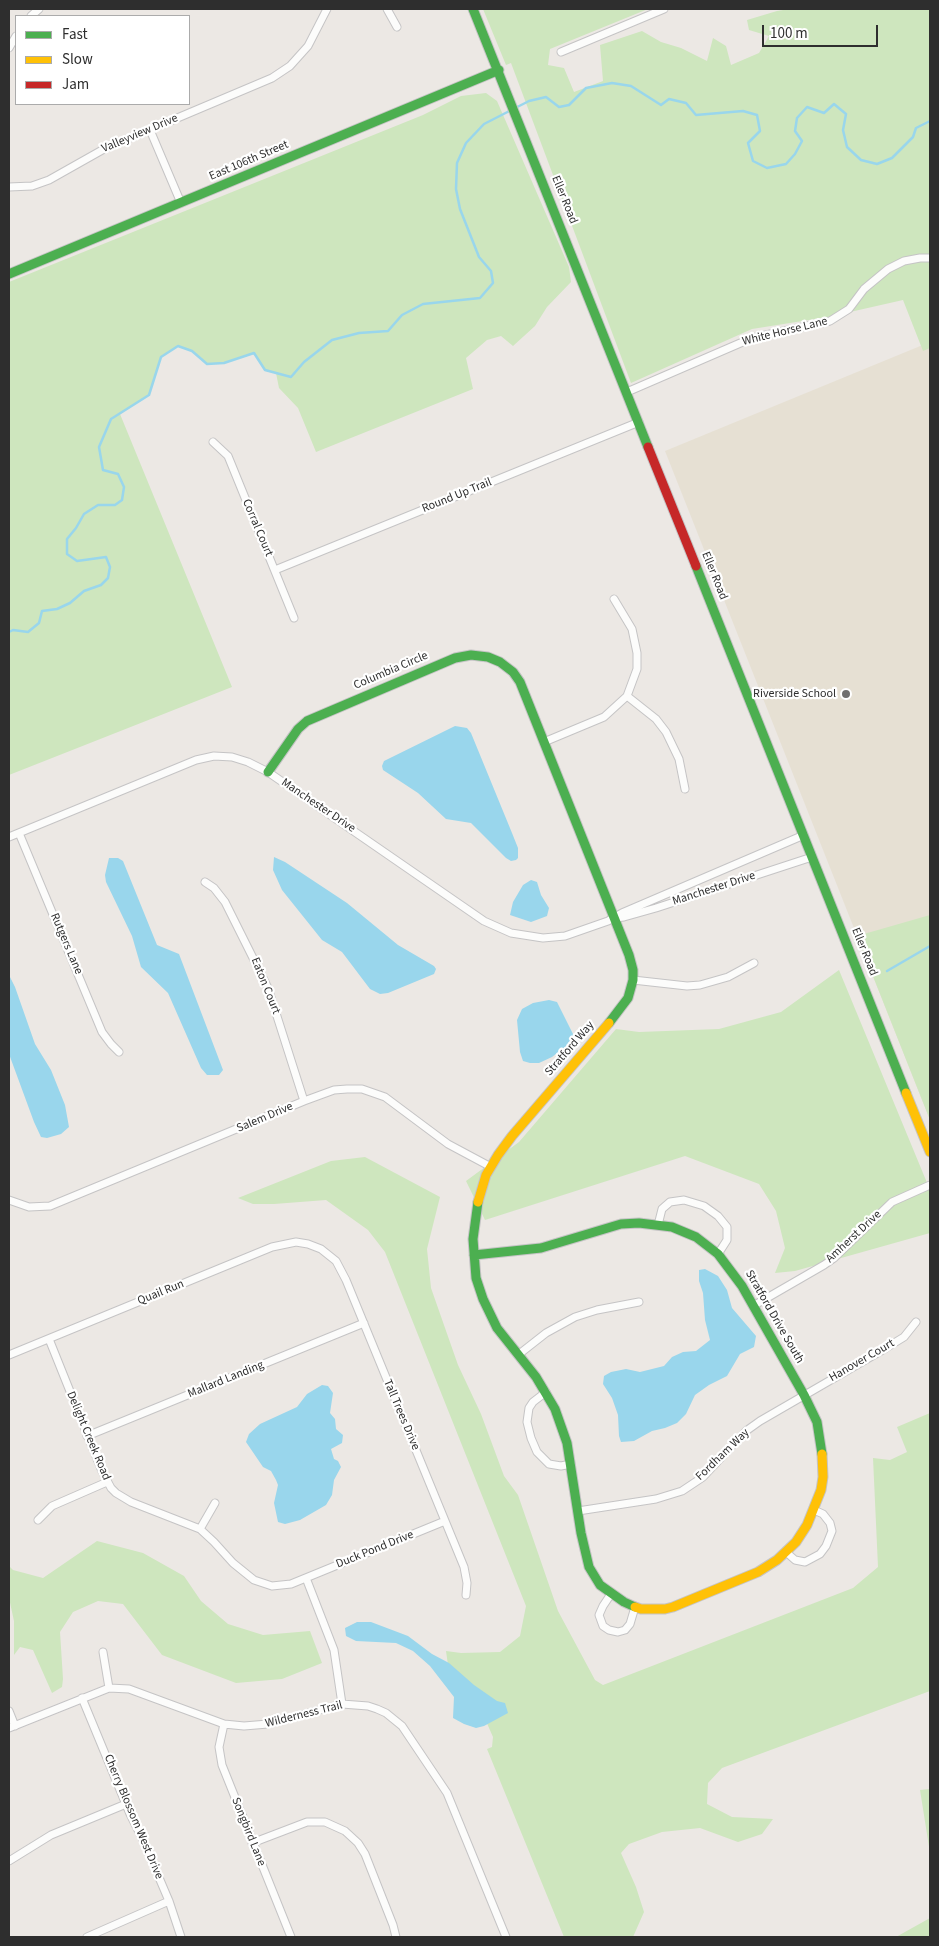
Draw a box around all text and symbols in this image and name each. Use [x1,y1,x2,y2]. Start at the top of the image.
legend [15,15,190,105]
scale bar [764,15,880,47]
text: 100 m [770,23,808,44]
text: Fast [62,24,88,45]
text: Slow [62,49,93,70]
text: Jam [62,74,89,95]
street label: Valleyview Drive [100,111,180,157]
street label: East 106th Street [207,138,291,184]
street label: Eller Road [548,174,580,226]
street label: White Horse Lane [741,314,829,350]
street label: Round Up Trail [420,475,494,517]
street label: Corral Court [238,497,276,559]
street label: Eller Road [698,550,730,602]
street label: Columbia Circle [352,649,430,693]
place label: Riverside School [753,687,836,701]
marker: Riverside School [840,688,852,700]
street label: Manchester Drive [278,776,358,836]
street label: Manchester Drive [671,869,757,909]
street label: Rutgers Lane [47,911,85,977]
street label: Eller Road [848,926,880,978]
street label: Eaton Court [247,956,283,1016]
street label: Stratford Way [542,1019,598,1079]
street label: Salem Drive [235,1100,295,1136]
street label: Amherst Drive [823,1208,885,1266]
street label: Stratford Drive South [741,1268,807,1366]
street label: Quail Run [136,1277,186,1309]
street label: Hanover Court [827,1336,897,1386]
street label: Mallard Landing [186,1358,266,1402]
street label: Tall Trees Drive [380,1377,422,1453]
street label: Delight Creek Road [63,1389,113,1483]
street label: Fordham Way [693,1426,753,1484]
street label: Duck Pond Drive [334,1528,416,1572]
street label: Wilderness Trail [264,1698,344,1732]
street label: Cherry Blossom West Drive [100,1752,166,1882]
street label: Songbird Lane [228,1796,268,1868]

